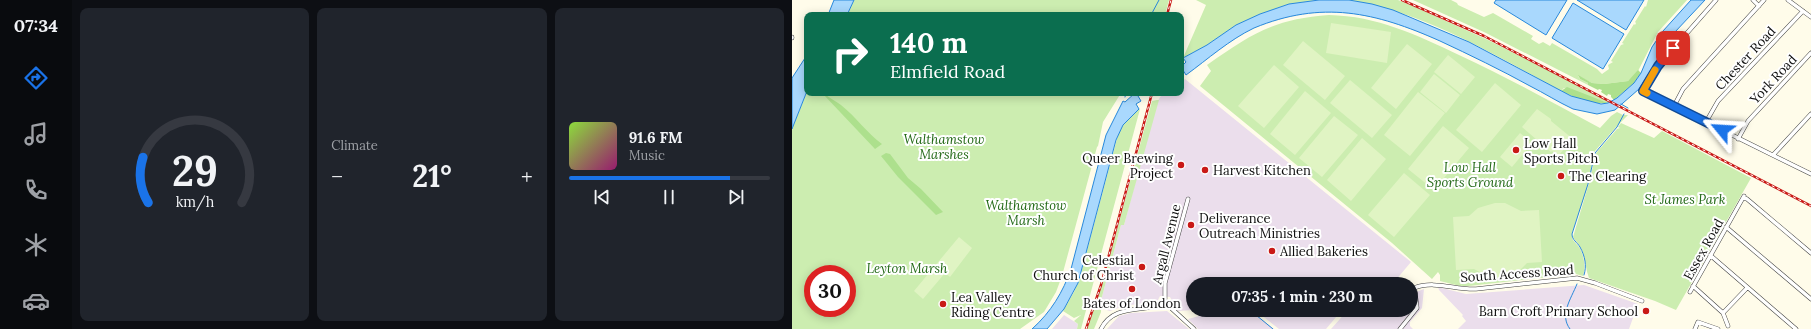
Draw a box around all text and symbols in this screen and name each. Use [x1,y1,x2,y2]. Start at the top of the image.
text: 07:34 [14,14,58,37]
street label: Chester Road [1711,23,1779,94]
text: 140 m [890,25,968,61]
icon: right [824,28,876,80]
pin [1656,31,1690,65]
icon: arrive [1662,37,1684,59]
street label: York Road [1746,51,1801,108]
text: Elmfield Road [890,60,1005,83]
icon: directions [22,64,50,92]
position arrow [1701,109,1743,151]
icon: music [22,120,50,148]
text: 91.6 FM [629,128,683,147]
park label: Walthamstow Marshes [903,131,985,163]
place label: Low Hall Sports Pitch [1524,135,1599,167]
text: Climate [331,137,378,154]
text: 29 [172,143,218,196]
marker: Low Hall Sports Pitch [1511,145,1521,155]
text: Music [629,147,665,164]
place label: Queer Brewing Project [1082,150,1174,182]
text: 21° [412,157,452,195]
park label: Low Hall Sports Ground [1427,159,1514,191]
marker: Queer Brewing Project [1176,160,1186,170]
text: − [331,162,343,190]
text: + [521,162,533,190]
place label: Harvest Kitchen [1213,162,1311,179]
marker: Harvest Kitchen [1200,165,1210,175]
place label: The Clearing [1569,168,1647,185]
marker: The Clearing [1556,171,1566,181]
icon: phone [22,176,50,204]
icon: previous [591,186,613,208]
icon: pause [658,186,680,208]
icon: next [725,186,747,208]
park label: St James Park [1644,191,1726,208]
text: km/h [175,192,214,211]
park label: Walthamstow Marsh [985,197,1067,229]
street label: Argall Avenue [1148,202,1185,287]
place label: Deliverance Outreach Ministries [1199,210,1320,242]
street label: Essex Road [1680,215,1727,283]
marker: Deliverance Outreach Ministries [1186,220,1196,230]
icon: climate [22,231,50,259]
place label: Allied Bakeries [1279,243,1368,260]
marker: Allied Bakeries [1267,246,1277,256]
place label: Celestial Church of Christ [1033,252,1134,284]
park label: Leyton Marsh [866,260,948,277]
street label: South Access Road [1460,261,1574,286]
marker: Celestial Church of Christ [1137,262,1147,272]
speed limit sign: 30 [804,265,856,317]
marker: Bates of London [1127,284,1137,294]
icon: car [22,287,50,315]
text: 07:35 · 1 min · 230 m [1231,287,1373,306]
place label: Lea Valley Riding Centre [951,289,1034,321]
place label: Bates of London [1083,295,1181,312]
marker: Lea Valley Riding Centre [938,299,948,309]
place label: Barn Croft Primary School [1479,303,1638,320]
marker: Barn Croft Primary School [1641,306,1651,316]

